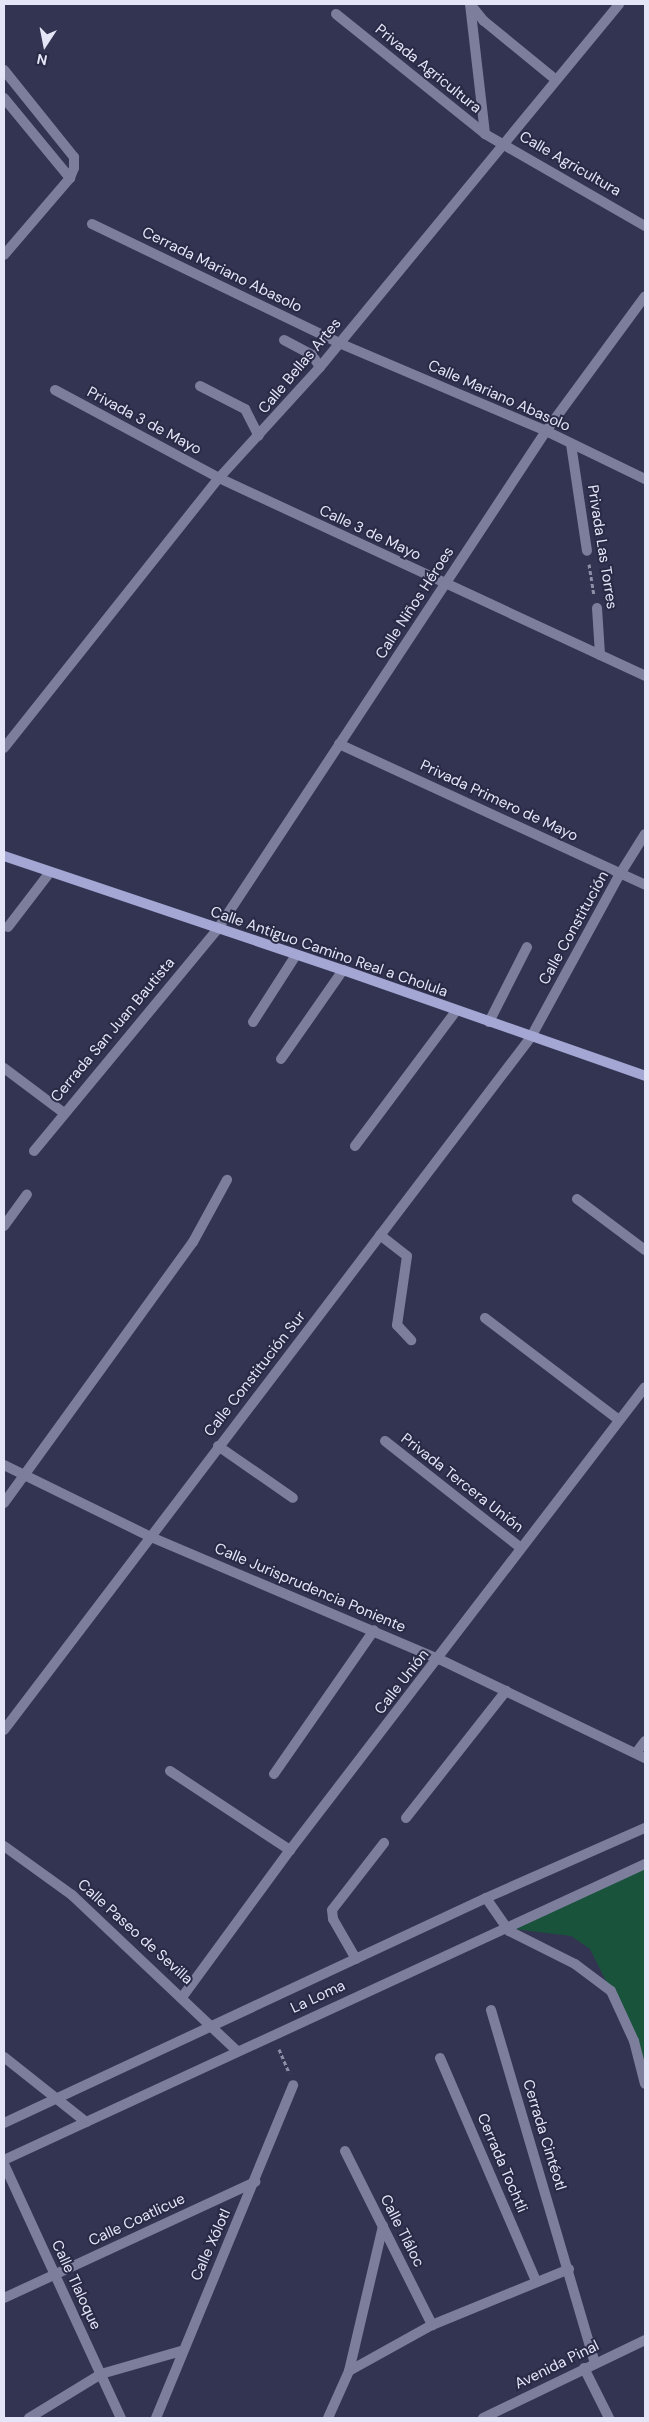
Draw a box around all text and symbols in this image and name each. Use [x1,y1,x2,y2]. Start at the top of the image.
north arrow [20,20,70,70]
street label: Privada Agricultura [371,21,485,117]
text: N [35,50,49,70]
street label: Calle Agricultura [516,128,624,200]
street label: Cerrada Mariano Abasolo [139,223,305,317]
street label: Calle Bellas Artes [255,315,345,417]
street label: Calle Mariano Abasolo [425,356,573,436]
street label: Privada 3 de Mayo [84,383,204,459]
street label: Privada Las Torres [583,484,621,610]
street label: Calle 3 de Mayo [316,502,424,564]
street label: Calle Niños Héroes [372,544,458,662]
street label: Privada Primero de Mayo [417,757,581,845]
street label: Calle Constitución [535,868,613,988]
street label: Calle Antiguo Camino Real a Cholula [208,903,450,1001]
street label: Cerrada San Juan Bautista [47,954,179,1106]
street label: Calle Constitución Sur [200,1308,310,1440]
street label: Privada Tercera Unión [397,1430,527,1536]
street label: Calle Jurisprudencia Poniente [212,1539,408,1637]
street label: Calle Unión [371,1646,433,1718]
street label: Calle Paseo de Sevilla [74,1876,196,1988]
street label: La Loma [288,1977,348,2017]
street label: Cerrada Cintéotl [519,2077,569,2193]
street label: Cerrada Tochtli [473,2111,531,2215]
street label: Calle Coatlicue [86,2190,188,2250]
street label: Calle Tláloc [376,2192,428,2270]
street label: Calle Xólotl [187,2206,235,2284]
street label: Calle Tlaloque [47,2237,105,2333]
street label: Avenida Pinal [512,2337,602,2393]

